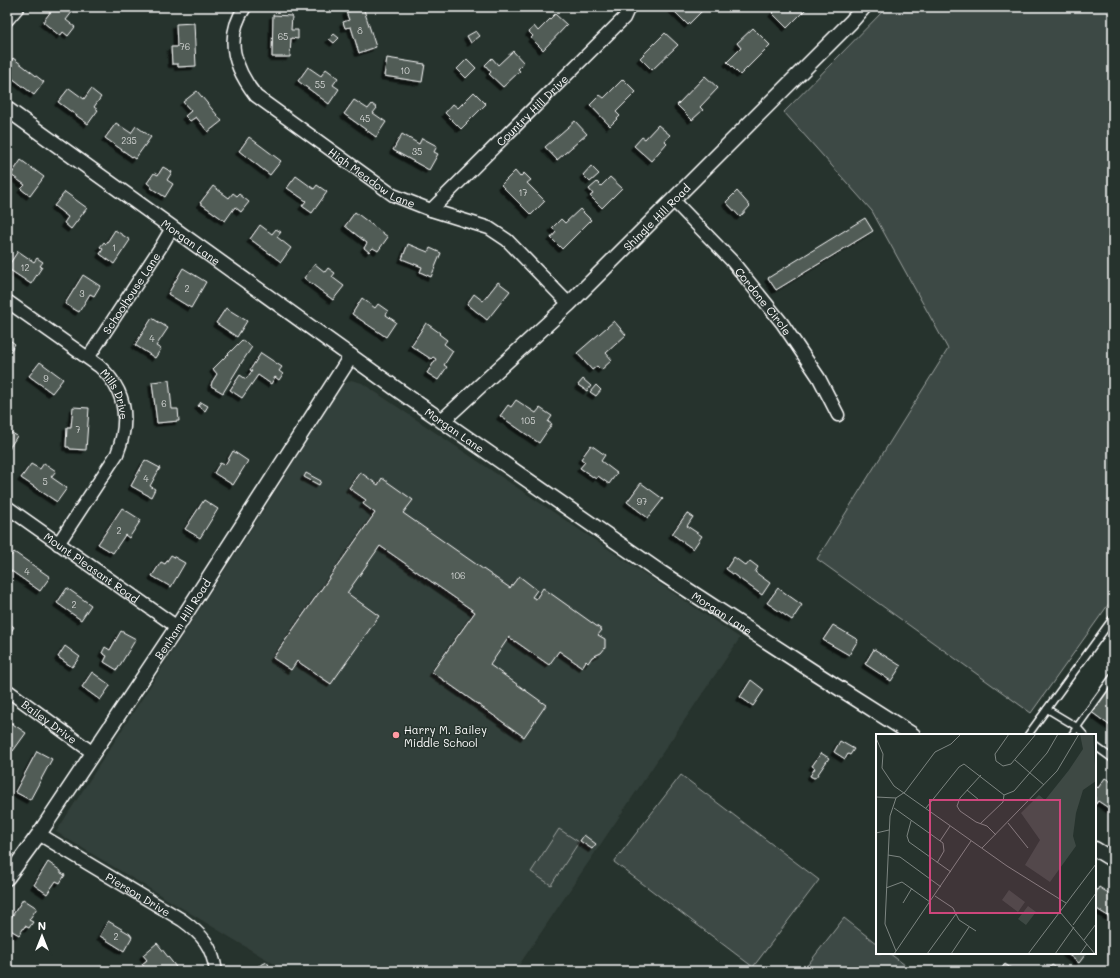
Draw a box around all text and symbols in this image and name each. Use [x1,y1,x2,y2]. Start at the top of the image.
house number: 8 [357,25,363,36]
house number: 65 [278,31,288,42]
house number: 76 [180,41,190,52]
house number: 10 [400,65,410,76]
street label: Country Hill Drive [493,71,571,149]
house number: 55 [315,79,325,90]
house number: 45 [360,113,370,124]
house number: 235 [121,135,137,146]
street label: High Meadow Lane [326,144,418,211]
house number: 35 [412,146,422,157]
street label: Shingle Hill Road [619,180,693,254]
house number: 17 [518,187,528,198]
street label: Morgan Lane [159,215,224,268]
house number: 1 [112,242,116,253]
street label: Schoolhouse Lane [98,249,163,337]
house number: 12 [20,262,30,273]
street label: Cordone Circle [732,264,795,338]
house number: 2 [184,283,190,294]
house number: 3 [79,288,85,299]
house number: 4 [149,333,155,344]
street label: Mills Drive [98,365,132,420]
house number: 9 [43,373,49,384]
house number: 6 [161,398,167,409]
street label: Morgan Lane [422,404,488,456]
house number: 105 [521,415,535,426]
house number: 7 [75,424,81,435]
house number: 4 [143,473,149,484]
house number: 5 [42,476,48,487]
house number: 97 [637,496,647,507]
house number: 2 [116,525,122,536]
street label: Mount Pleasant Road [41,528,143,606]
house number: 4 [24,566,30,577]
house number: 106 [450,570,466,581]
street label: Benham Hill Road [150,576,214,662]
street label: Morgan Lane [689,587,756,638]
house number: 2 [71,599,77,610]
street label: Bailey Drive [19,696,81,747]
place label: Harry M. Bailey Middle School [404,722,487,750]
marker: Harry M. Bailey Middle School [391,730,401,740]
inset map [876,734,1096,954]
street label: Pierson Drive [103,869,174,919]
north arrow [22,916,62,956]
text: N [38,918,46,933]
house number: 2 [113,931,119,942]

